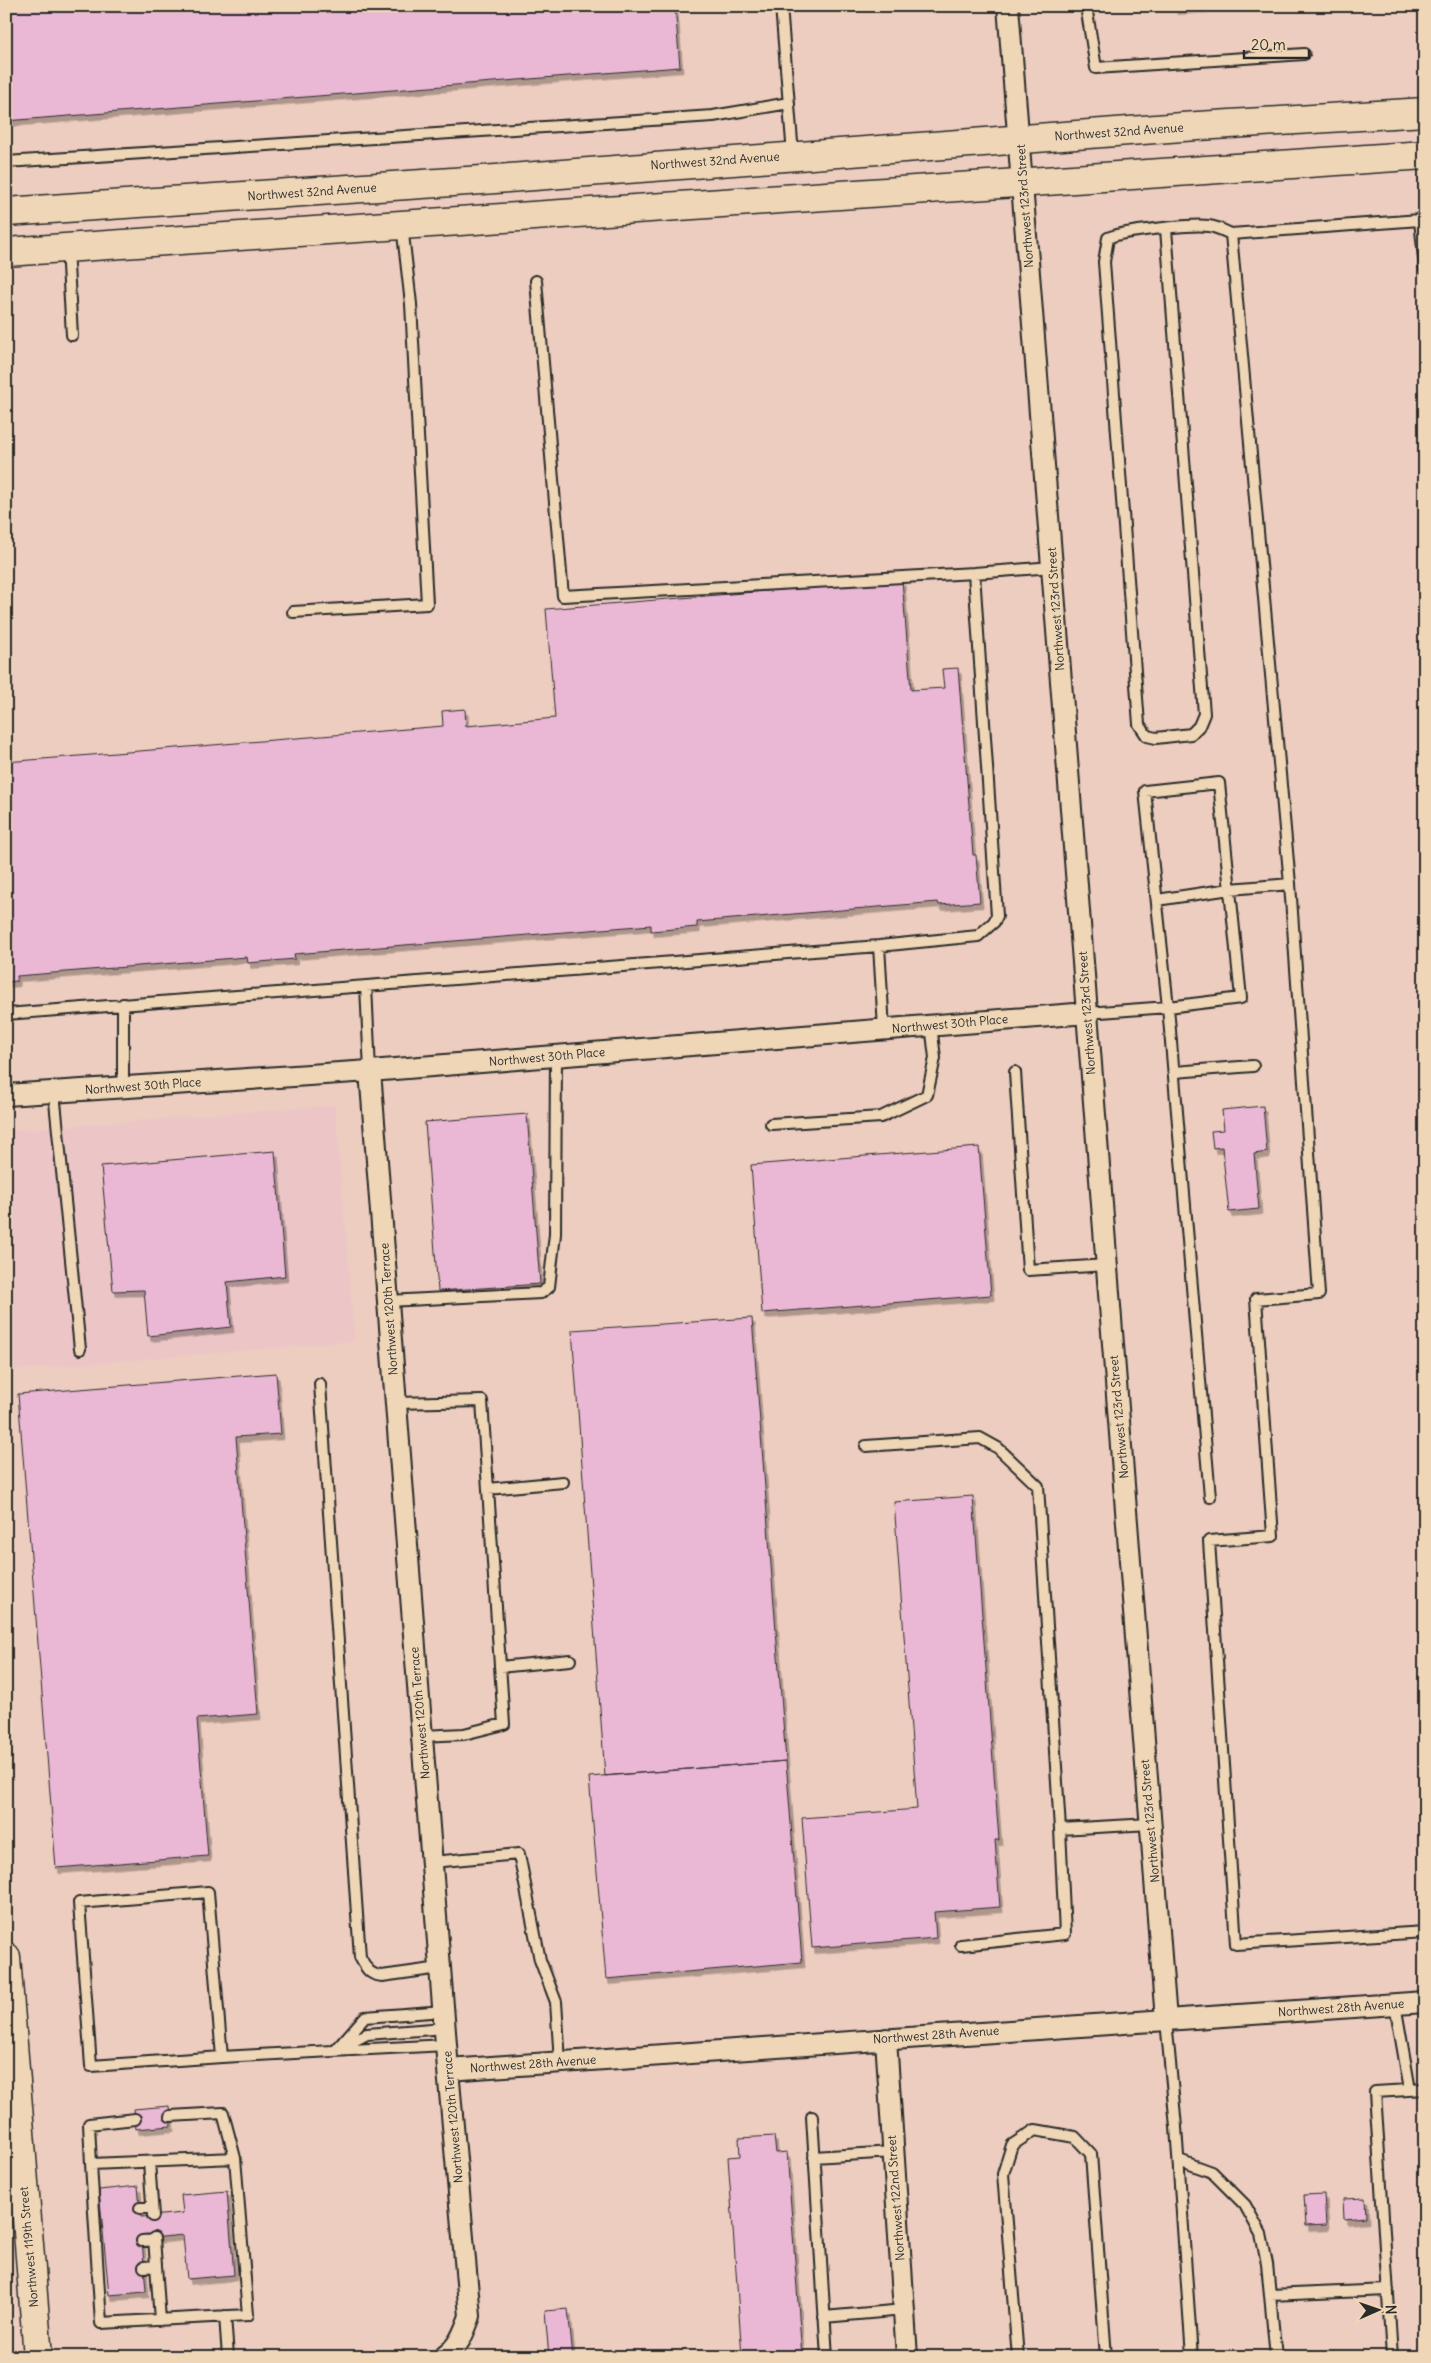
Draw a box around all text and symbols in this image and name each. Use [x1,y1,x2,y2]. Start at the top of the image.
scale bar [1244,28,1308,60]
text: 20 m [1251,35,1286,54]
street label: Northwest 32nd Avenue [1054,120,1184,143]
street label: Northwest 123rd Street [1013,144,1036,268]
street label: Northwest 32nd Avenue [650,149,780,172]
street label: Northwest 32nd Avenue [247,180,377,203]
street label: Northwest 123rd Street [1044,547,1067,671]
street label: Northwest 123rd Street [1075,951,1098,1075]
street label: Northwest 30th Place [891,1011,1009,1036]
street label: Northwest 30th Place [488,1044,606,1069]
street label: Northwest 30th Place [84,1074,202,1097]
street label: Northwest 120th Terrace [376,1242,401,1376]
street label: Northwest 123rd Street [1106,1355,1131,1479]
street label: Northwest 120th Terrace [406,1646,433,1780]
street label: Northwest 123rd Street [1137,1759,1162,1883]
street label: Northwest 28th Avenue [1277,1996,1405,2019]
street label: Northwest 28th Avenue [872,2023,1000,2046]
street label: Northwest 120th Terrace [439,2050,466,2184]
street label: Northwest 28th Avenue [469,2052,597,2075]
street label: Northwest 122nd Street [884,2135,907,2261]
street label: Northwest 119th Street [16,2186,41,2308]
north arrow [1354,2286,1404,2336]
text: N [1382,2304,1400,2315]

